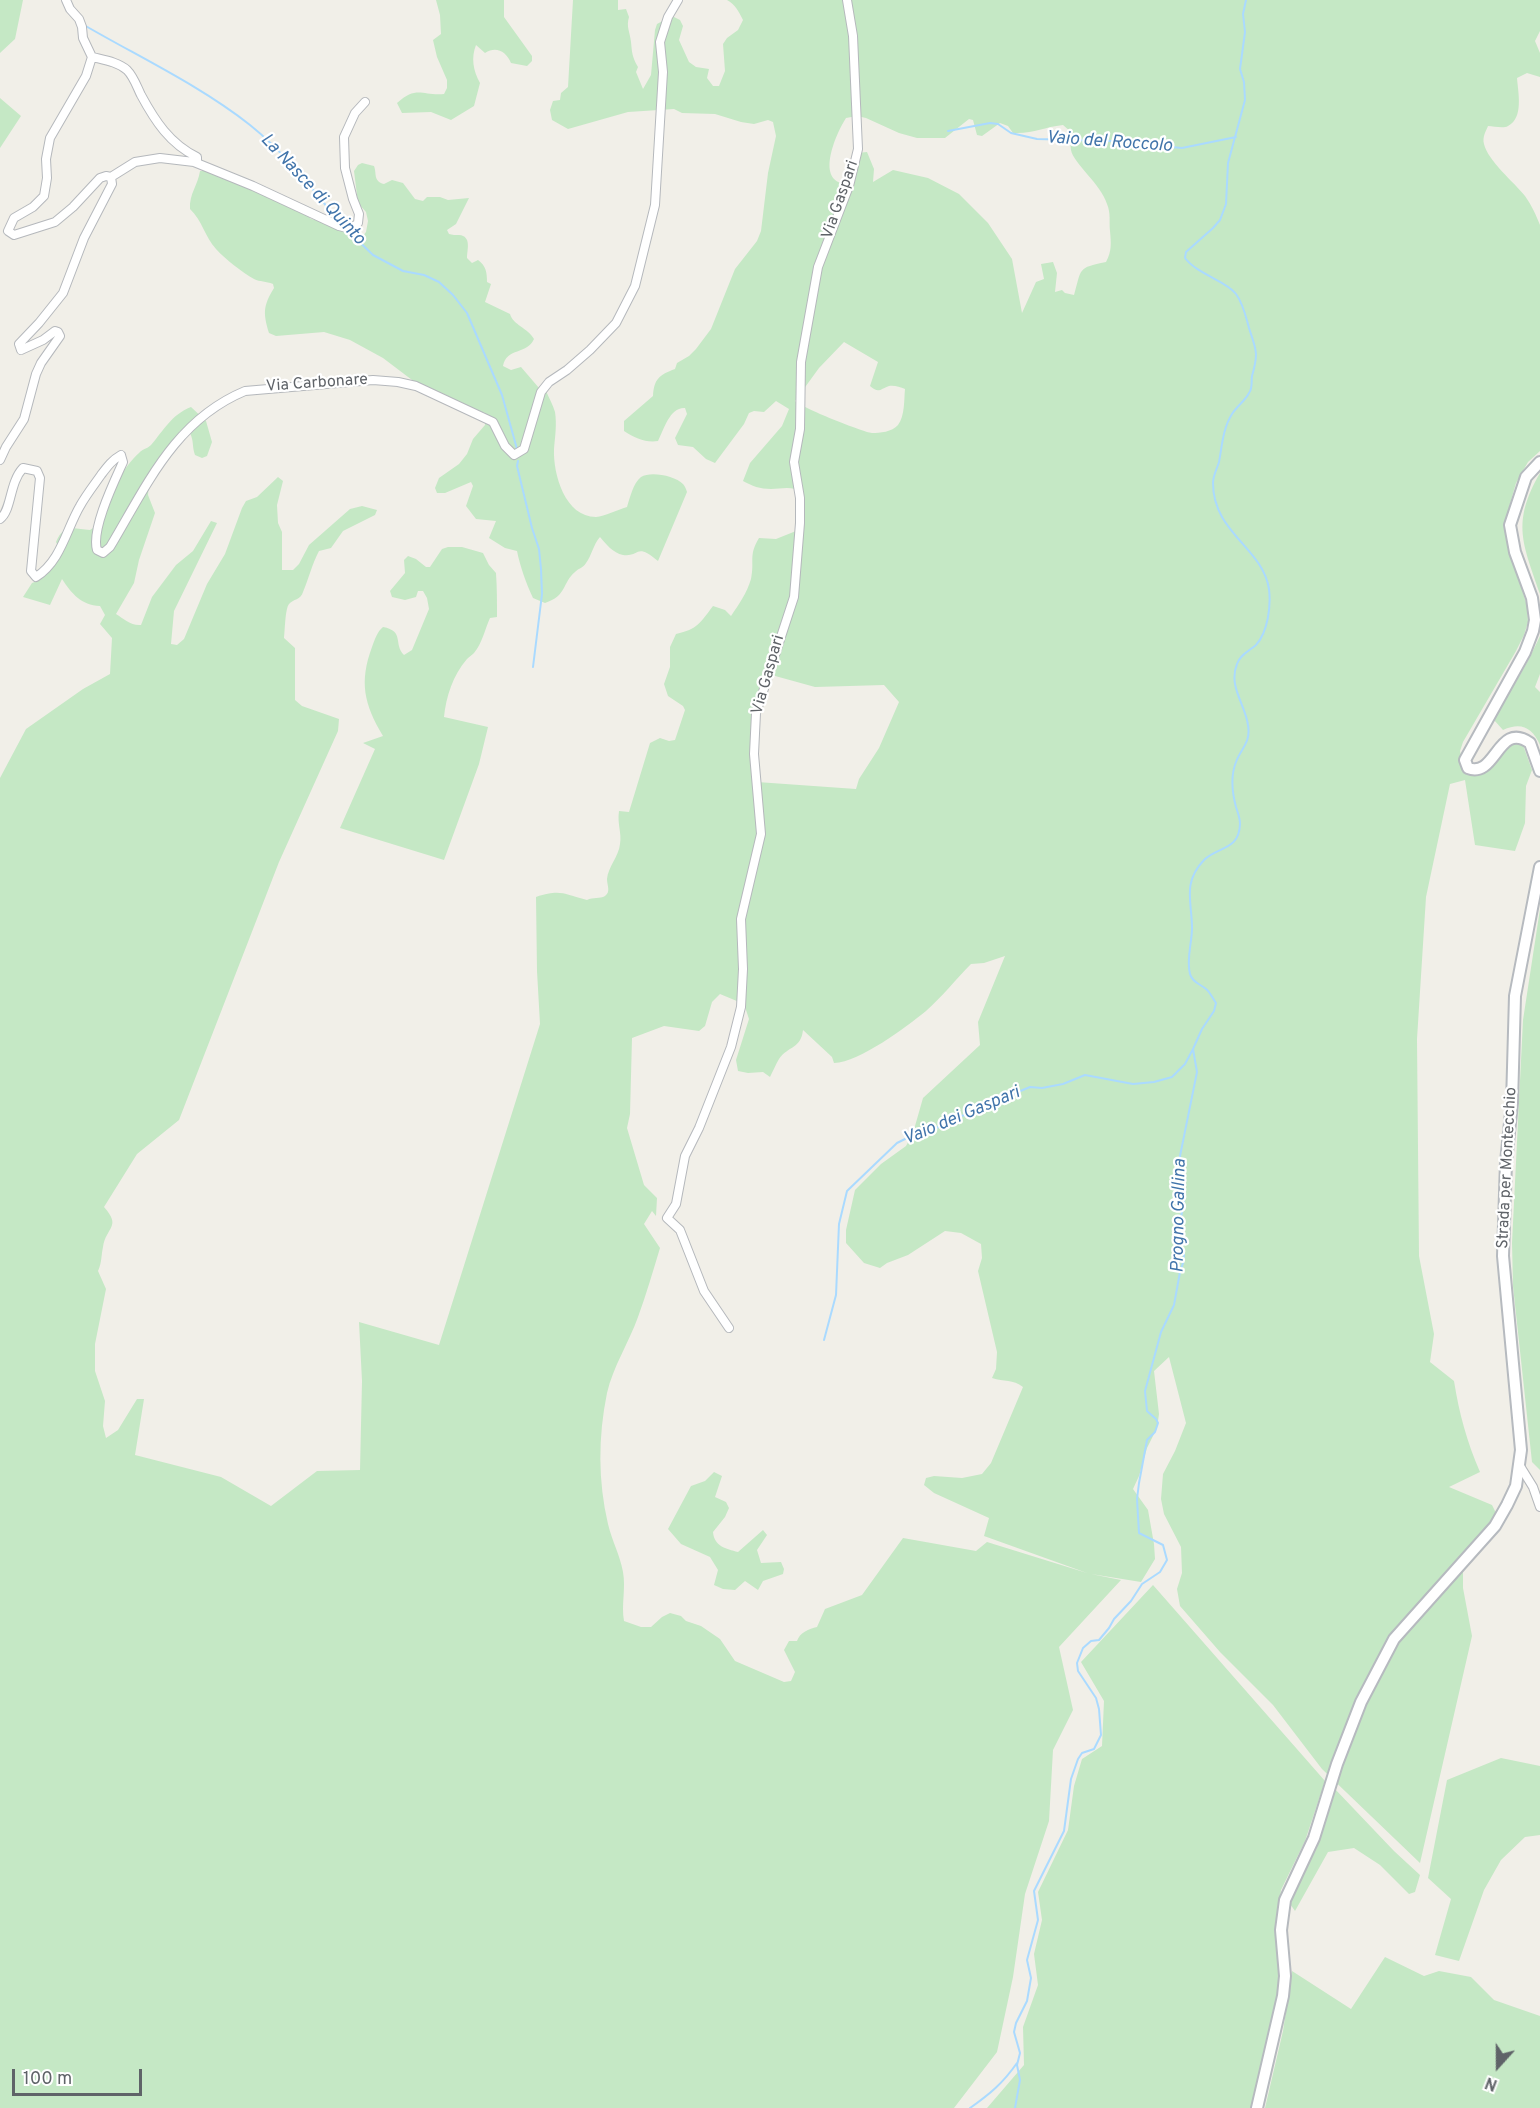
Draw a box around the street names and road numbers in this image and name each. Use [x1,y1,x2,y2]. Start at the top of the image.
street label: Via Gaspari [819,158,863,242]
street label: Via Carbonare [265,371,369,397]
street label: Via Gaspari [749,633,789,717]
street label: Strada per Montecchio [1494,1087,1522,1249]

